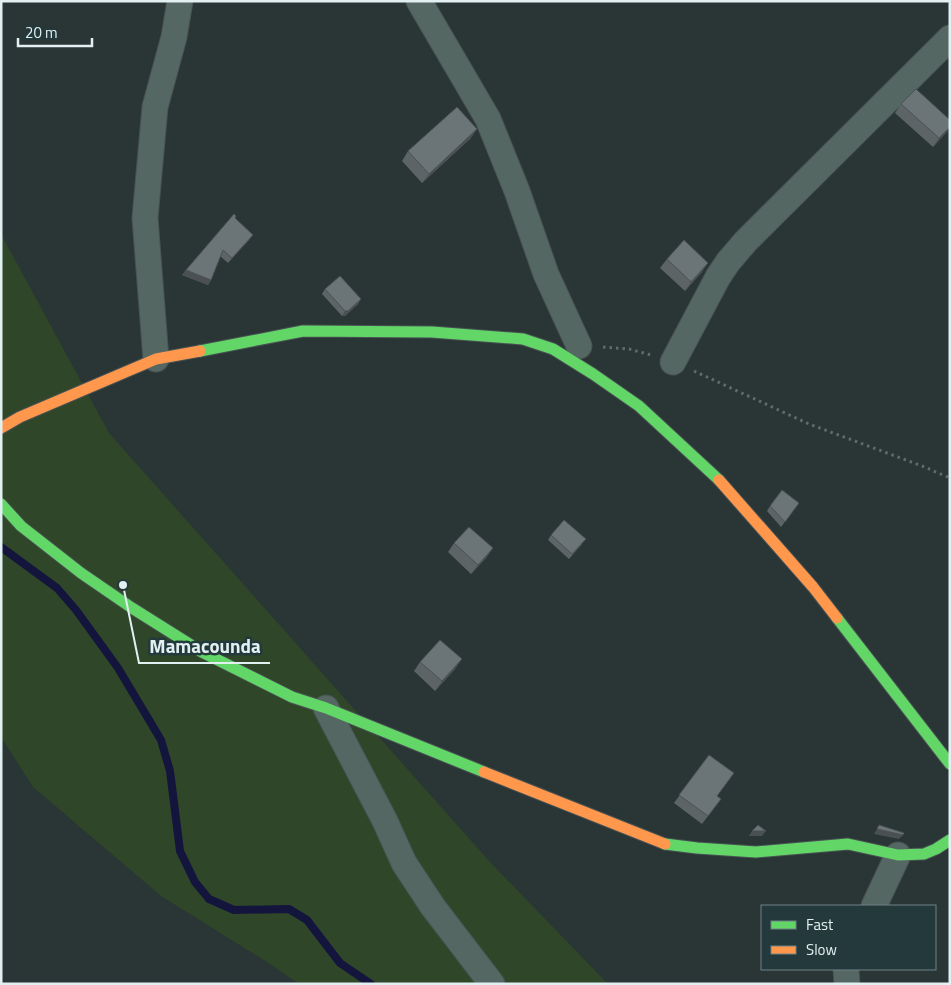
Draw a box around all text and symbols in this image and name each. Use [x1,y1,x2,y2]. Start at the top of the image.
scale bar [18,15,91,47]
text: 20 m [25,21,58,44]
callout: Mamacounda [139,629,270,663]
text: Mamacounda [149,631,261,660]
legend [761,905,936,970]
text: Fast [806,913,834,936]
text: Slow [806,938,837,961]

